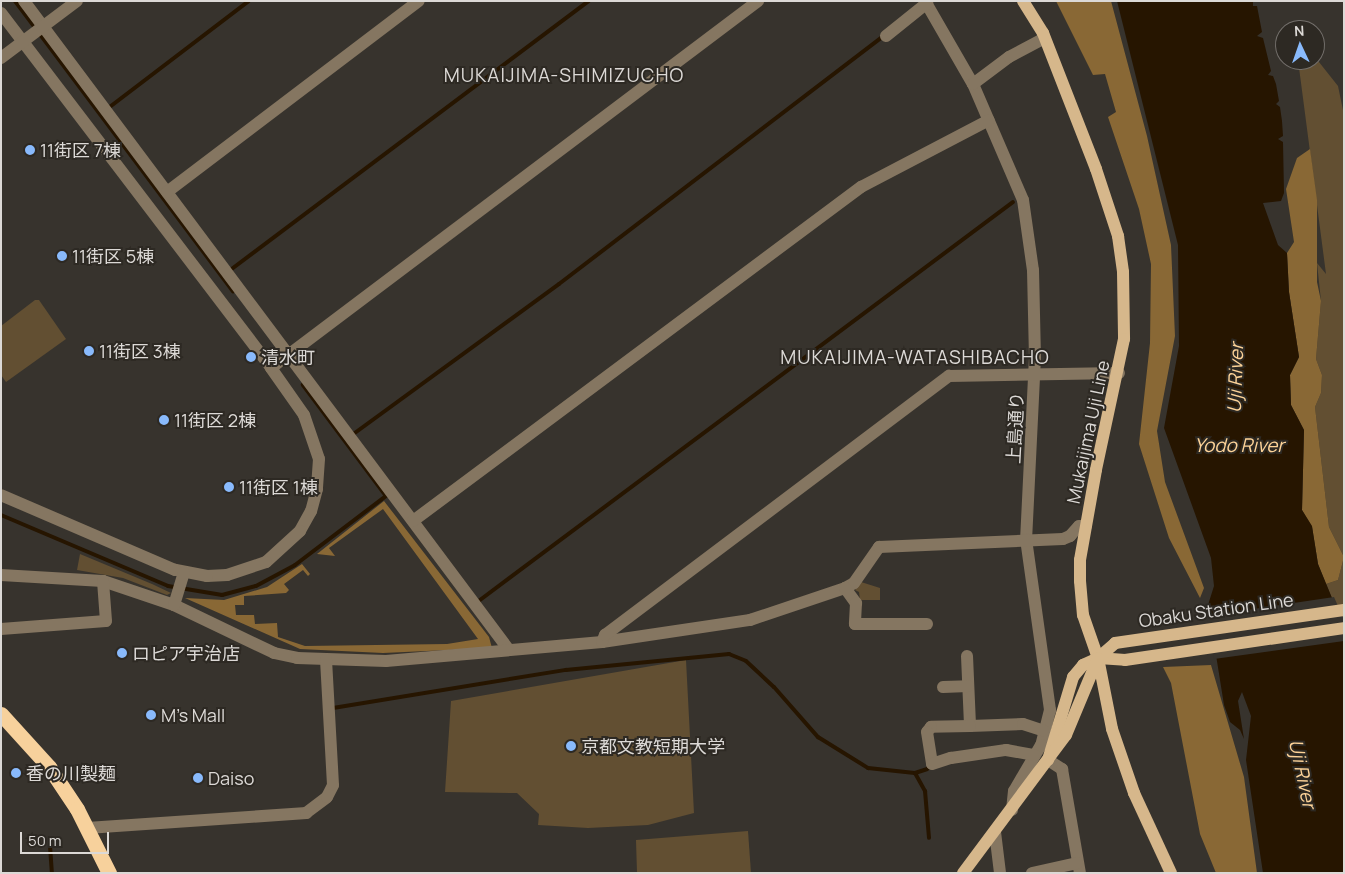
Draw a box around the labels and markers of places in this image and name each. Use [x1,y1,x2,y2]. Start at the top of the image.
place label: 11街区 7棟 [40,139,121,161]
marker: 11街区 7棟 [24,144,36,156]
place label: 11街区 5棟 [72,245,154,267]
marker: 11街区 5棟 [56,250,68,262]
place label: 11街区 3棟 [99,340,181,362]
marker: 11街区 3棟 [83,345,95,357]
place label: 清水町 [261,346,315,368]
marker: 清水町 [245,351,257,363]
place label: 11街区 2棟 [174,409,256,431]
marker: 11街区 2棟 [158,414,170,426]
place label: 11街区 1棟 [239,476,318,498]
marker: 11街区 1棟 [223,481,235,493]
place label: ロピア宇治店 [132,642,240,664]
marker: ロピア宇治店 [116,647,128,659]
place label: M's Mall [161,704,225,726]
marker: M's Mall [145,709,157,721]
place label: 京都文教短期大学 [581,735,725,757]
marker: 京都文教短期大学 [565,740,577,752]
place label: 香の川製麺 [26,762,116,784]
marker: 香の川製麺 [10,767,22,779]
place label: Daiso [208,767,254,789]
marker: Daiso [192,772,204,784]

